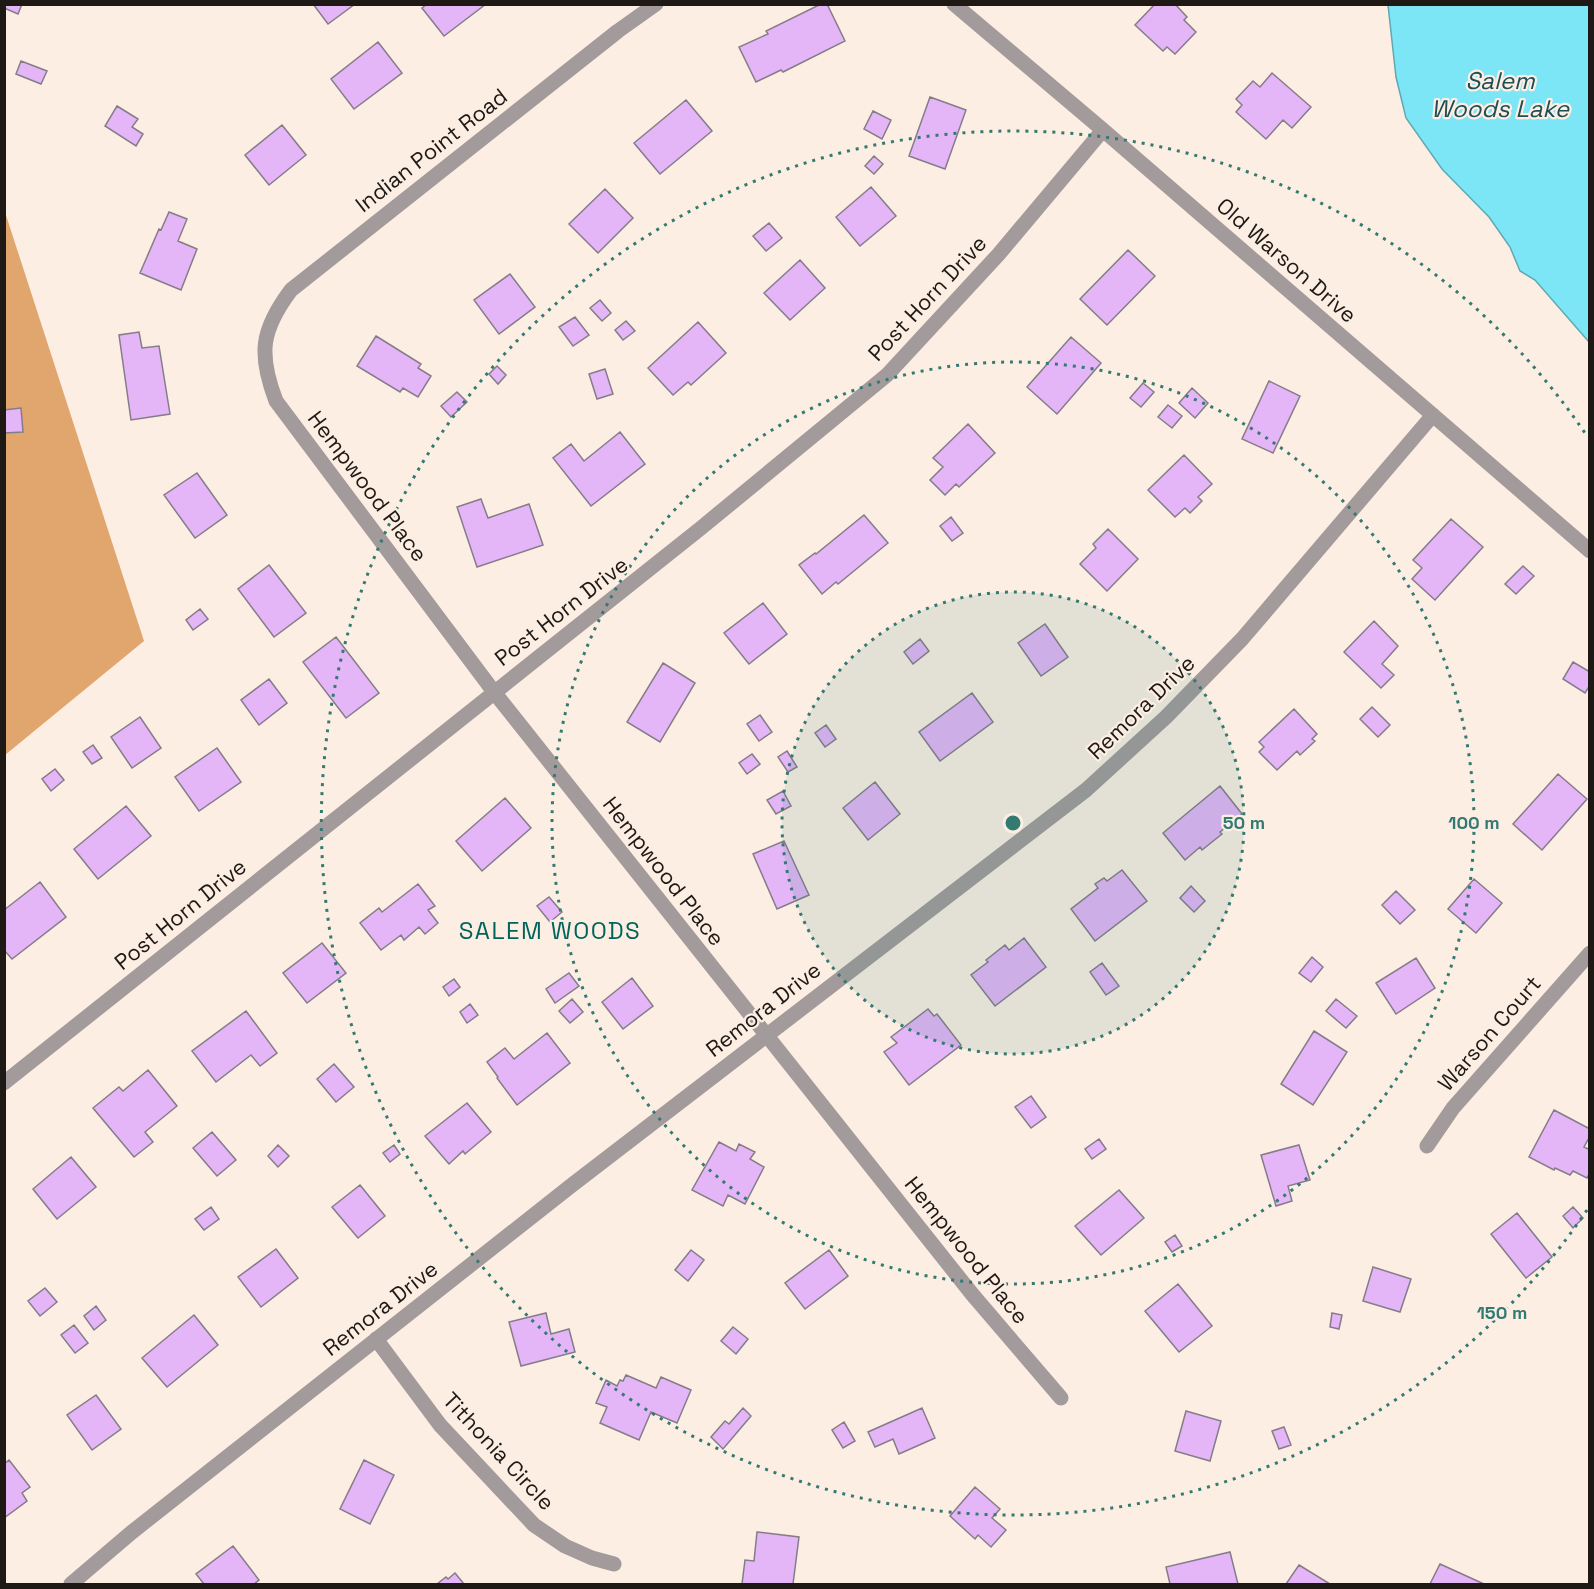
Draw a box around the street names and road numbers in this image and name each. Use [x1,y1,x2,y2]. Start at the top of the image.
street label: Indian Point Road [349,82,513,218]
street label: Old Warson Drive [1211,192,1363,328]
street label: Post Horn Drive [862,229,992,367]
street label: Hempwood Place [302,405,434,567]
street label: Post Horn Drive [489,550,633,672]
street label: Remora Drive [1082,649,1200,765]
street label: Hempwood Place [597,791,731,951]
street label: Post Horn Drive [108,852,252,976]
street label: Remora Drive [700,955,826,1063]
street label: Warson Court [1431,970,1547,1096]
street label: Hempwood Place [899,1171,1035,1329]
street label: Remora Drive [317,1254,443,1362]
street label: Tithonia Circle [437,1386,561,1516]

